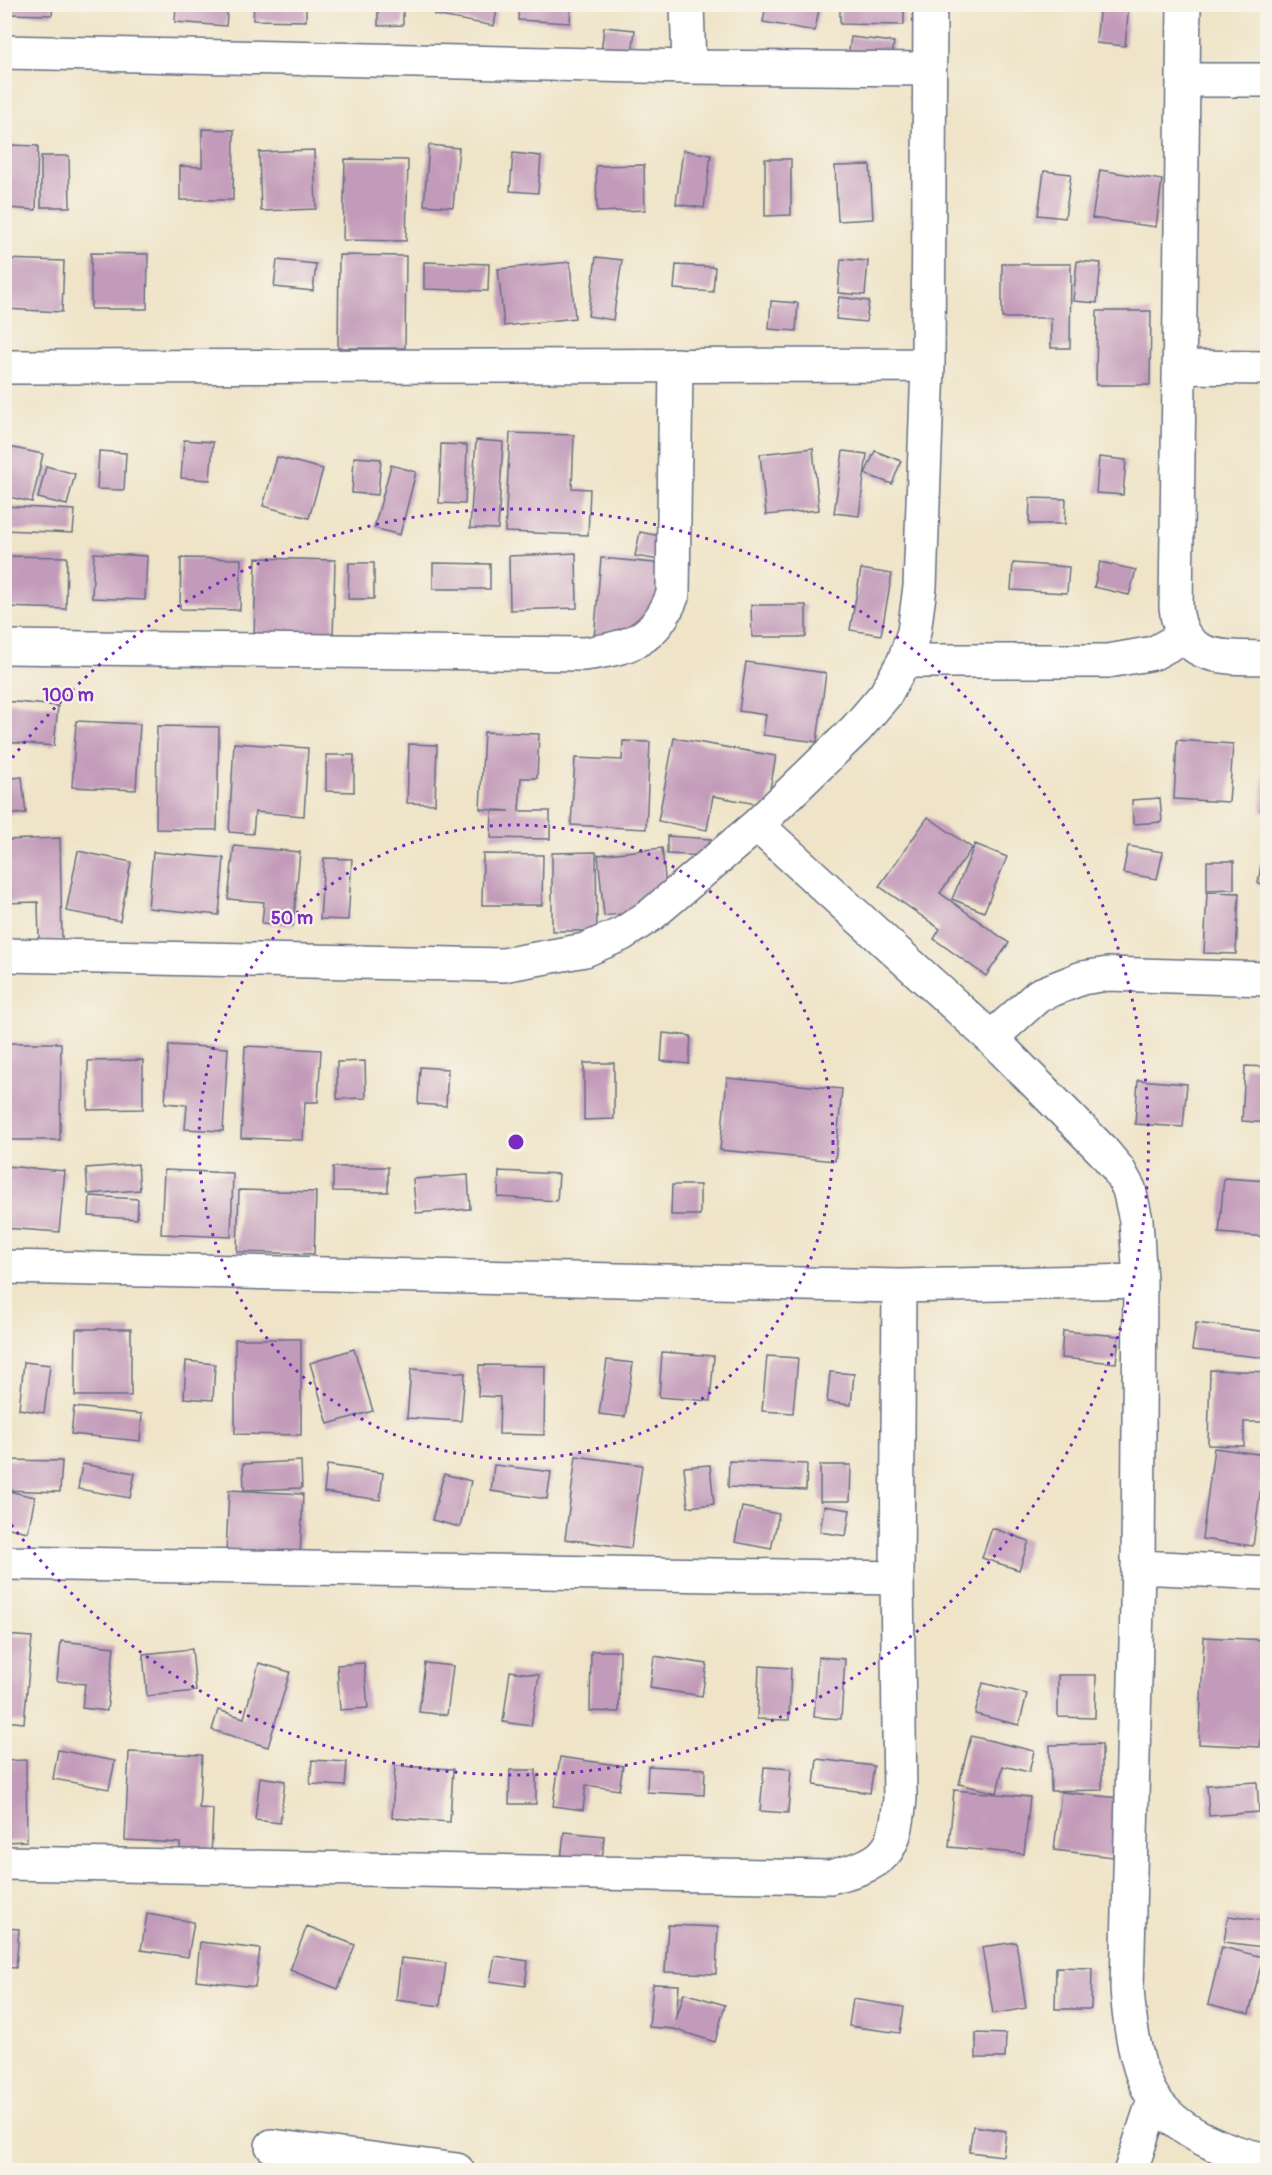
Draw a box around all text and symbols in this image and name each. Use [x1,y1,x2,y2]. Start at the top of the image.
text: 100 m [42,684,94,707]
text: 50 m [271,907,313,930]
centre of rings [506,1132,526,1152]

